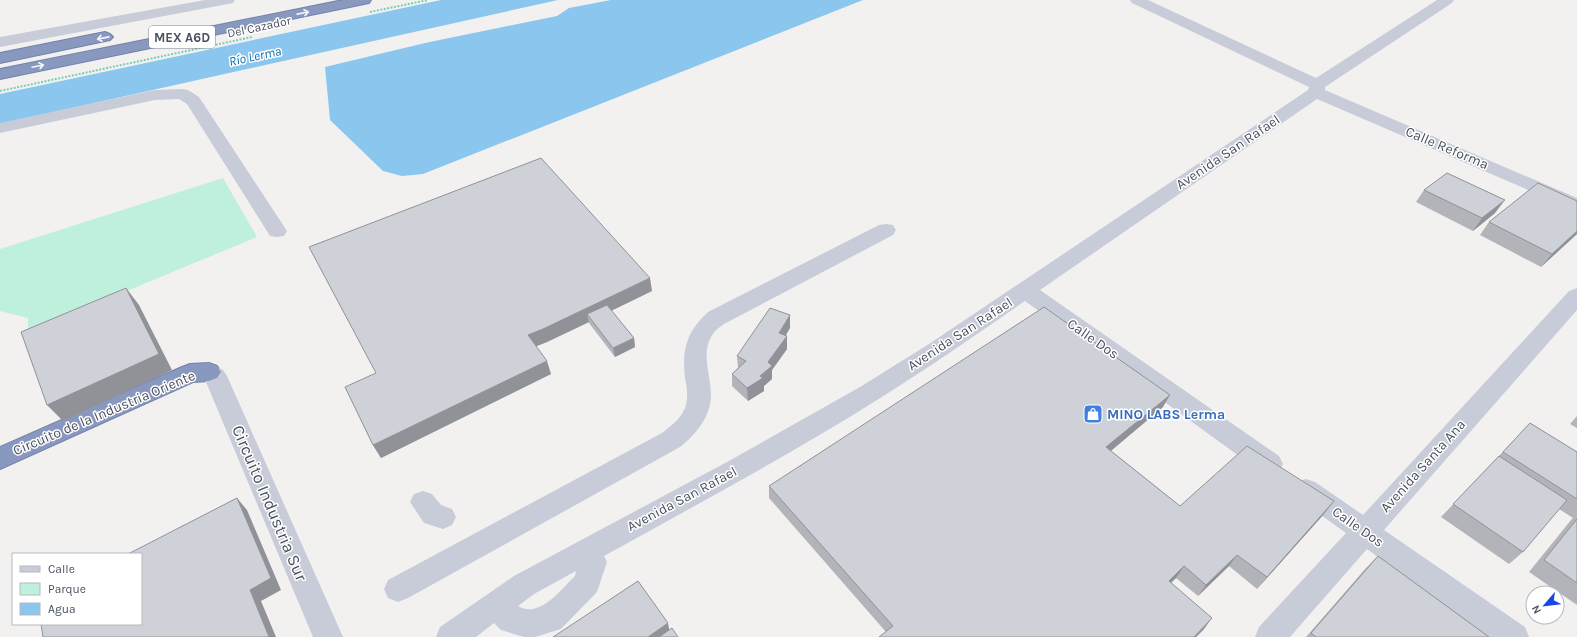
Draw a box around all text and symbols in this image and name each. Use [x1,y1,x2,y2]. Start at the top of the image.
one-way arrow [296,8,309,16]
street label: Del Cazador [226,13,293,41]
road number: MEX A6D [149,26,215,48]
one-way arrow [97,34,110,42]
water label: Río Lerma [227,43,283,69]
one-way arrow [31,62,44,70]
street label: Avenida San Rafael [1173,111,1283,193]
street label: Calle Reforma [1403,123,1491,173]
street label: Avenida San Rafael [904,294,1016,374]
street label: Calle Dos [1064,315,1122,363]
street label: Circuito de la Industria Oriente [10,367,198,459]
shop icon: MINO LABS Lerma [1082,403,1104,425]
place label: MINO LABS Lerma [1107,406,1225,423]
street label: Avenida Santa Ana [1377,416,1469,516]
street label: Circuito Industria Sur [228,422,312,585]
street label: Avenida San Rafael [624,463,740,535]
street label: Calle Dos [1329,503,1387,551]
legend [12,553,142,625]
text: Calle [48,562,75,576]
text: Parque [48,582,86,596]
north arrow [1525,585,1565,625]
text: Agua [48,602,76,616]
text: N [1529,603,1544,616]

